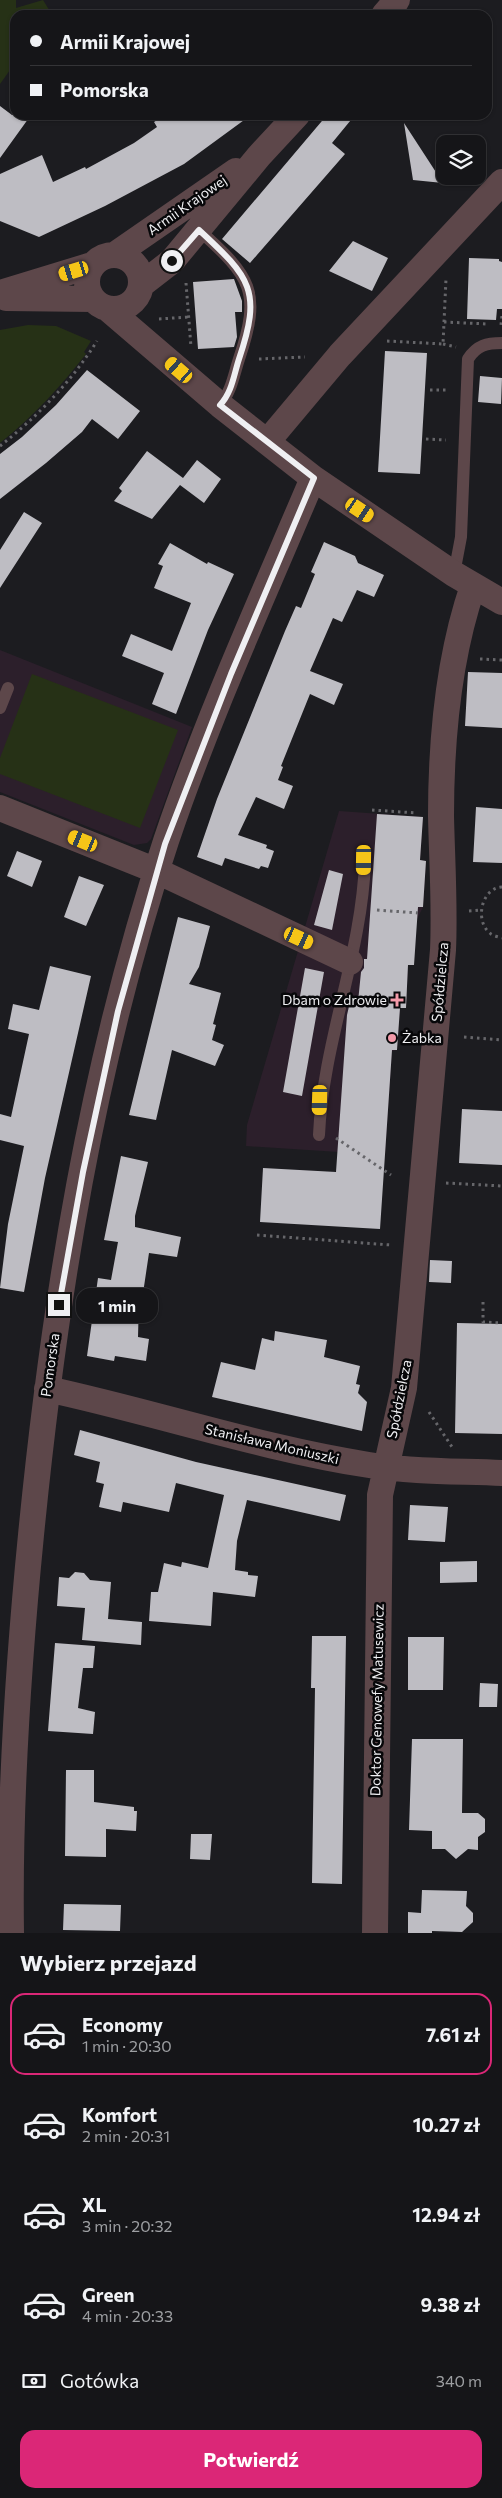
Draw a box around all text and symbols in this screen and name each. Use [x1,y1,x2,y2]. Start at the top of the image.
text: Armii Krajowej [60,30,190,53]
text: Pomorska [60,78,149,101]
map controls [436,135,486,185]
button: layers [436,135,486,185]
street label: Armii Krajowej [144,171,230,238]
route start [161,250,183,272]
car [57,259,90,283]
car [162,354,195,386]
car [343,495,376,525]
car [66,828,99,854]
car [356,845,371,875]
car [282,925,315,951]
street label: Spółdzielcza [428,941,451,1022]
place label: Dbam o Zdrowie [282,991,387,1008]
marker: Dbam o Zdrowie [391,994,403,1006]
place label: Żabka [402,1029,442,1046]
marker: Żabka [386,1032,398,1044]
car [311,1085,328,1115]
callout: 1 min [76,1288,159,1322]
route end [48,1294,70,1316]
text: 1 min [98,1296,136,1315]
street label: Pomorska [37,1332,62,1398]
street label: Spółdzielcza [383,1358,414,1440]
street label: Stanisława Moniuszki [203,1420,341,1467]
street label: Doktor Genowefy Matusewicz [366,1604,387,1796]
text: Wybierz przejazd [20,1949,197,1976]
icon: car [22,2012,67,2057]
text: Economy [82,2013,163,2036]
text: 7.61 zł [426,2023,480,2046]
text: 1 min · 20:30 [82,2036,172,2055]
icon: car [22,2102,67,2147]
text: Komfort [82,2103,157,2126]
text: 10.27 zł [413,2113,480,2136]
text: 2 min · 20:31 [82,2126,170,2145]
icon: car [22,2192,67,2237]
text: XL [82,2193,107,2216]
text: 12.94 zł [412,2203,480,2226]
text: 3 min · 20:32 [82,2216,172,2235]
icon: car [22,2282,67,2327]
text: Green [82,2283,134,2306]
text: 9.38 zł [421,2293,480,2316]
text: 4 min · 20:33 [82,2306,173,2325]
icon: cash [20,2367,48,2395]
text: Gotówka [60,2369,139,2392]
text: 340 m [436,2371,482,2390]
button: Potwierdź [20,2430,482,2488]

